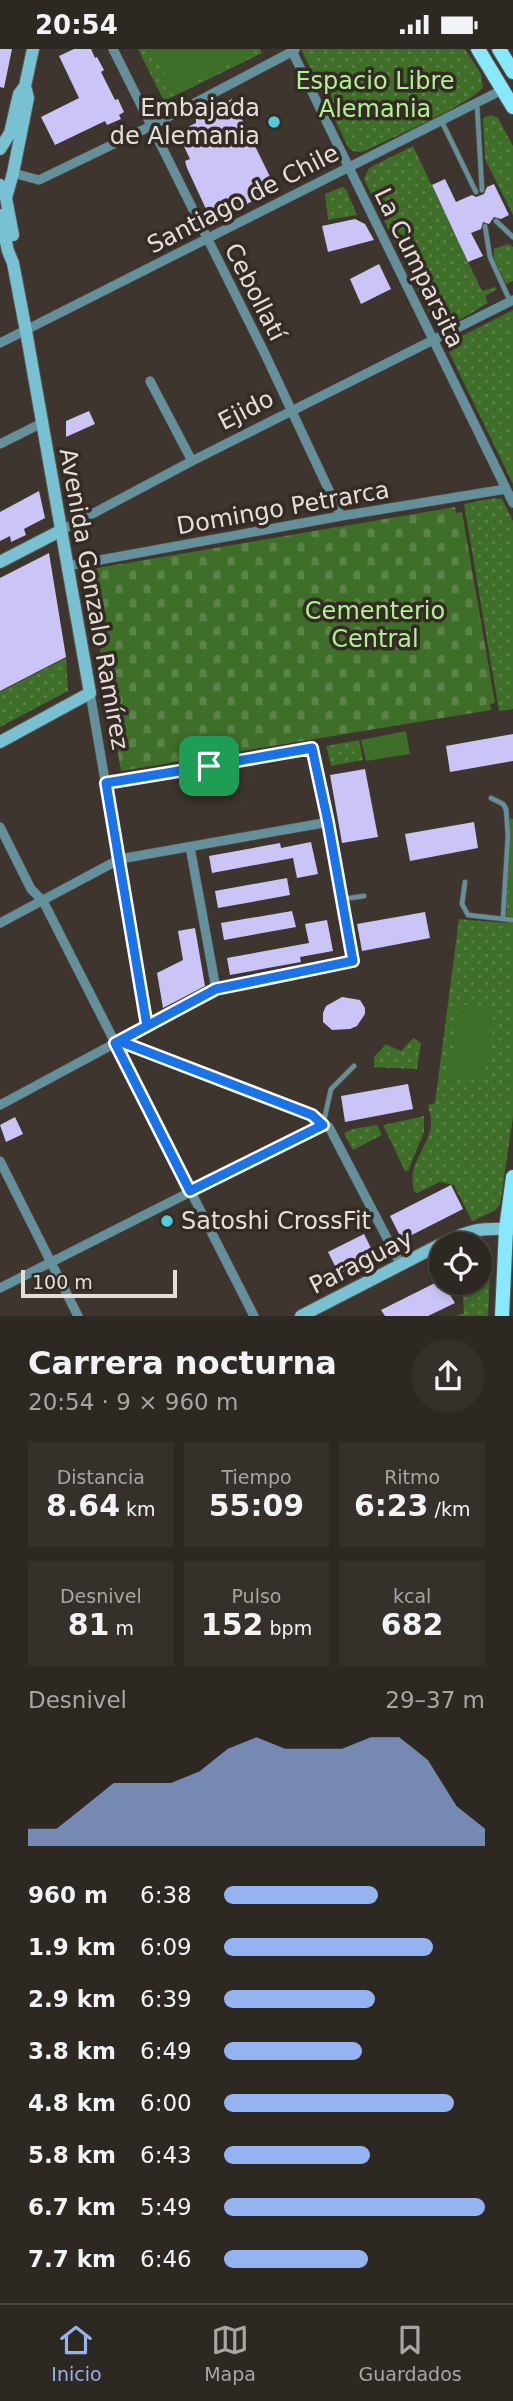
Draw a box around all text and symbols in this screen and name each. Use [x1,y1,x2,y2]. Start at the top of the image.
text: 20:54 [35,10,118,40]
park label: Espacio Libre Alemania [295,67,455,123]
place label: Embajada de Alemania [110,94,260,150]
marker: Embajada de Alemania [266,114,282,130]
street label: Santiago de Chile [143,139,343,259]
street label: La Cumparsita [368,184,470,352]
street label: Cebollatí [219,239,292,347]
street label: Ejido [214,384,278,436]
street label: Avenida Gonzalo Ramírez [54,446,134,752]
street label: Domingo Petrarca [174,475,392,541]
park label: Cementerio Central [305,597,445,653]
pin [179,736,239,796]
icon: arrive [190,747,228,785]
place label: Satoshi CrossFit [181,1207,371,1235]
marker: Satoshi CrossFit [159,1213,175,1229]
street label: Paraguay [305,1224,417,1300]
map controls [429,1232,492,1295]
button: locate [429,1232,492,1295]
scale bar [21,1267,177,1299]
text: 100 m [32,1271,93,1293]
button: share [411,1339,485,1413]
text: Carrera nocturna [28,1344,337,1382]
text: 20:54 · 9 × 960 m [28,1389,238,1415]
text: Distancia [57,1466,145,1488]
text: Tiempo [221,1466,292,1488]
text: Ritmo [384,1466,440,1488]
text: 8.64 [46,1488,120,1523]
text: 55:09 [209,1488,304,1523]
text: 6:23 [354,1488,429,1523]
text: km [120,1498,156,1520]
text: /km [429,1498,470,1520]
text: Desnivel [60,1585,142,1607]
text: Pulso [232,1585,281,1607]
text: kcal [393,1585,431,1607]
text: 81 [68,1607,109,1642]
text: 152 [201,1607,263,1642]
text: 682 [381,1607,443,1642]
text: m [109,1617,134,1639]
text: bpm [263,1617,312,1639]
text: Desnivel [28,1687,127,1713]
text: 29–37 m [385,1687,485,1713]
text: 960 m [28,1882,108,1908]
text: 6:38 [140,1882,192,1908]
text: 1.9 km [28,1934,116,1960]
text: 6:09 [140,1934,192,1960]
text: 2.9 km [28,1986,116,2012]
text: 6:39 [140,1986,192,2012]
text: 3.8 km [28,2038,116,2064]
text: 6:49 [140,2038,192,2064]
text: 4.8 km [28,2090,116,2116]
text: 6:00 [140,2090,192,2116]
text: 5.8 km [28,2142,116,2168]
text: 6:43 [140,2142,192,2168]
text: 6.7 km [28,2194,116,2220]
text: 5:49 [140,2194,192,2220]
text: 7.7 km [28,2246,116,2272]
text: 6:46 [140,2246,192,2272]
tab: Inicio [51,2321,102,2385]
tab: Mapa [204,2321,256,2385]
tab: Guardados [359,2321,462,2385]

